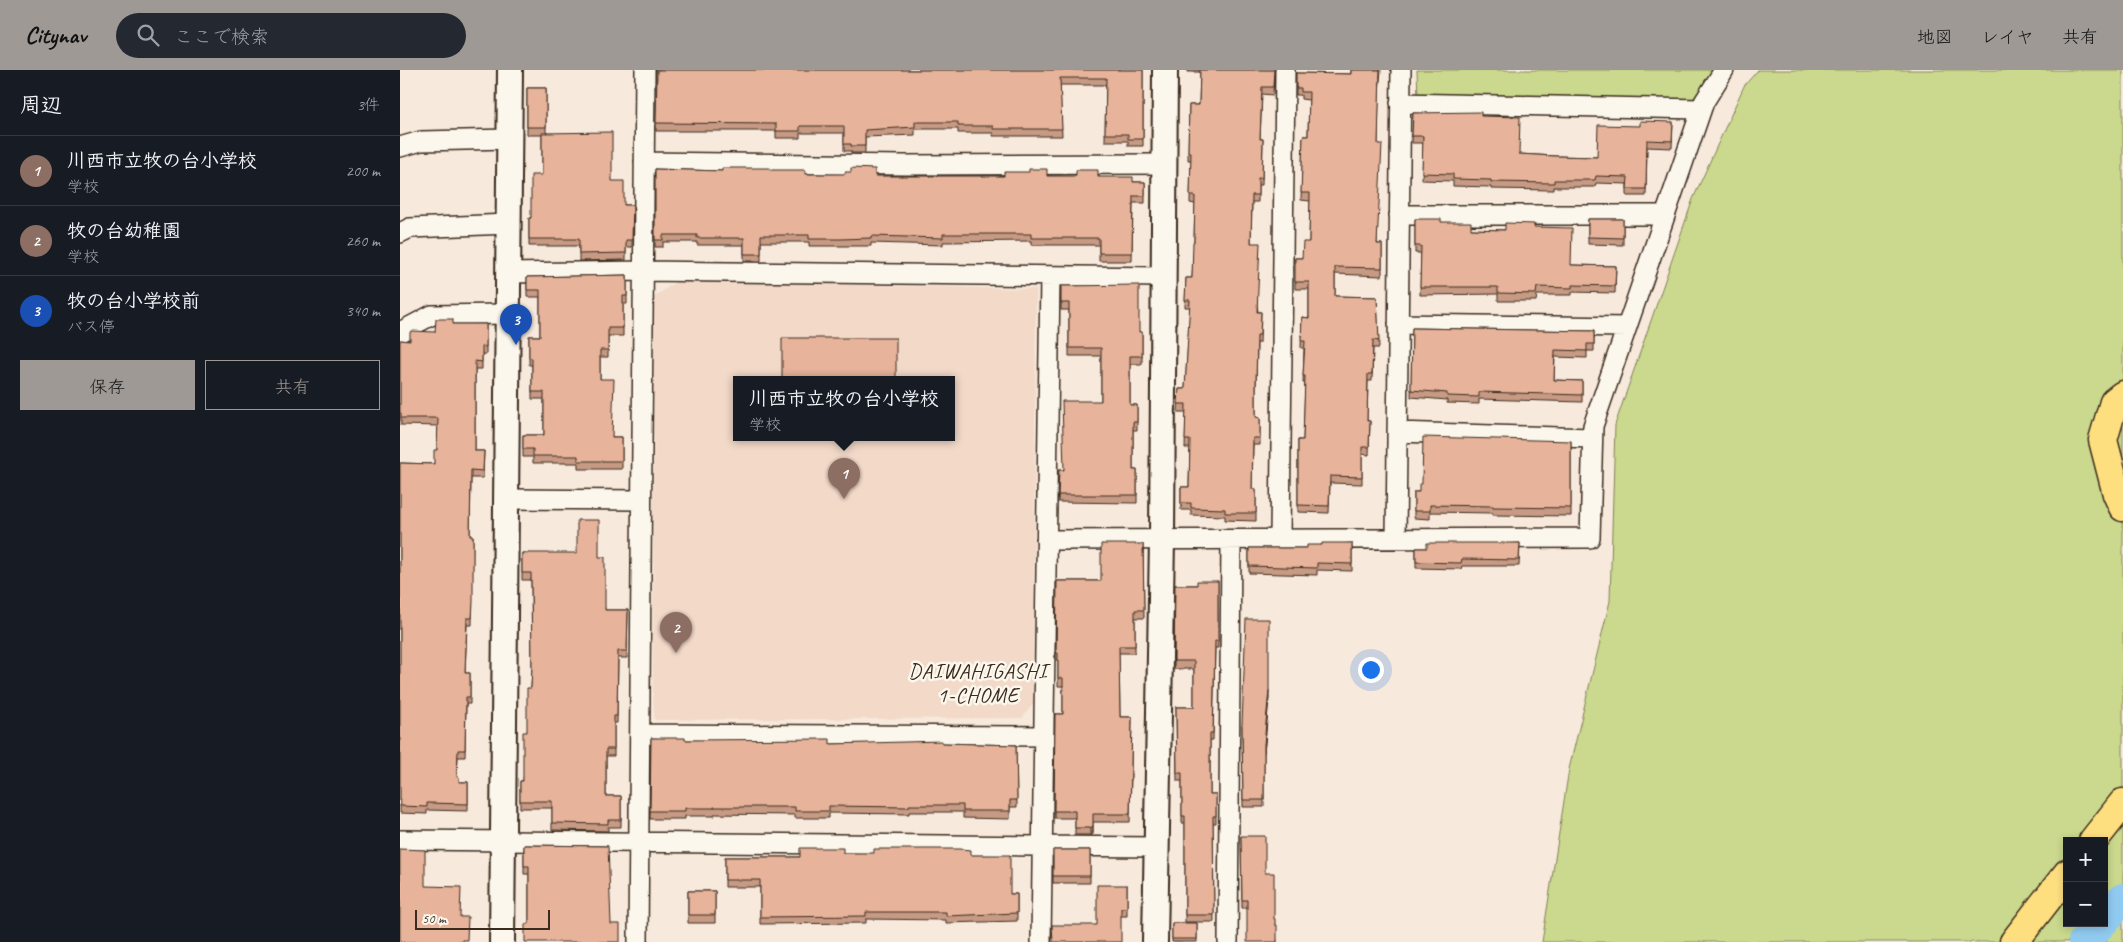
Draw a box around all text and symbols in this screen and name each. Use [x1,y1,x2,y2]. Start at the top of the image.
search box [116,13,466,58]
text: Citynav [25,20,86,50]
icon: search [134,21,162,49]
text: ここで検索 [174,25,269,49]
text: 地図 [1917,26,1953,48]
text: レイヤ [1981,26,2034,48]
text: 共有 [2062,26,2098,48]
text: 周辺 [20,92,62,118]
text: 3件 [357,95,380,115]
text: 川西市立牧の台小学校 [67,149,257,173]
text: 1 [32,161,40,181]
text: 200 m [346,161,380,181]
text: 学校 [67,177,99,197]
text: 牧の台幼稚園 [67,219,181,243]
text: 2 [32,231,40,251]
text: 260 m [346,231,380,251]
text: 学校 [67,247,99,267]
text: 牧の台小学校前 [67,289,200,313]
text: 3 [32,301,40,321]
text: 340 m [346,301,380,321]
pin: 3 [500,304,532,345]
text: バス停 [67,317,115,337]
button: 保存 [20,360,195,410]
button: 共有 [205,360,380,410]
popup [733,376,955,441]
text: 川西市立牧の台小学校 [749,387,939,411]
text: 学校 [749,415,781,435]
pin: 1 [828,458,860,499]
pin: 2 [660,612,692,653]
your location [1358,657,1384,683]
district label: DAIWAHIGASHI 1-CHOME [908,658,1051,708]
map controls [2063,837,2108,927]
button: + [2063,837,2108,882]
button: − [2063,882,2108,927]
scale bar [415,907,550,930]
text: 50 m [422,910,446,927]

